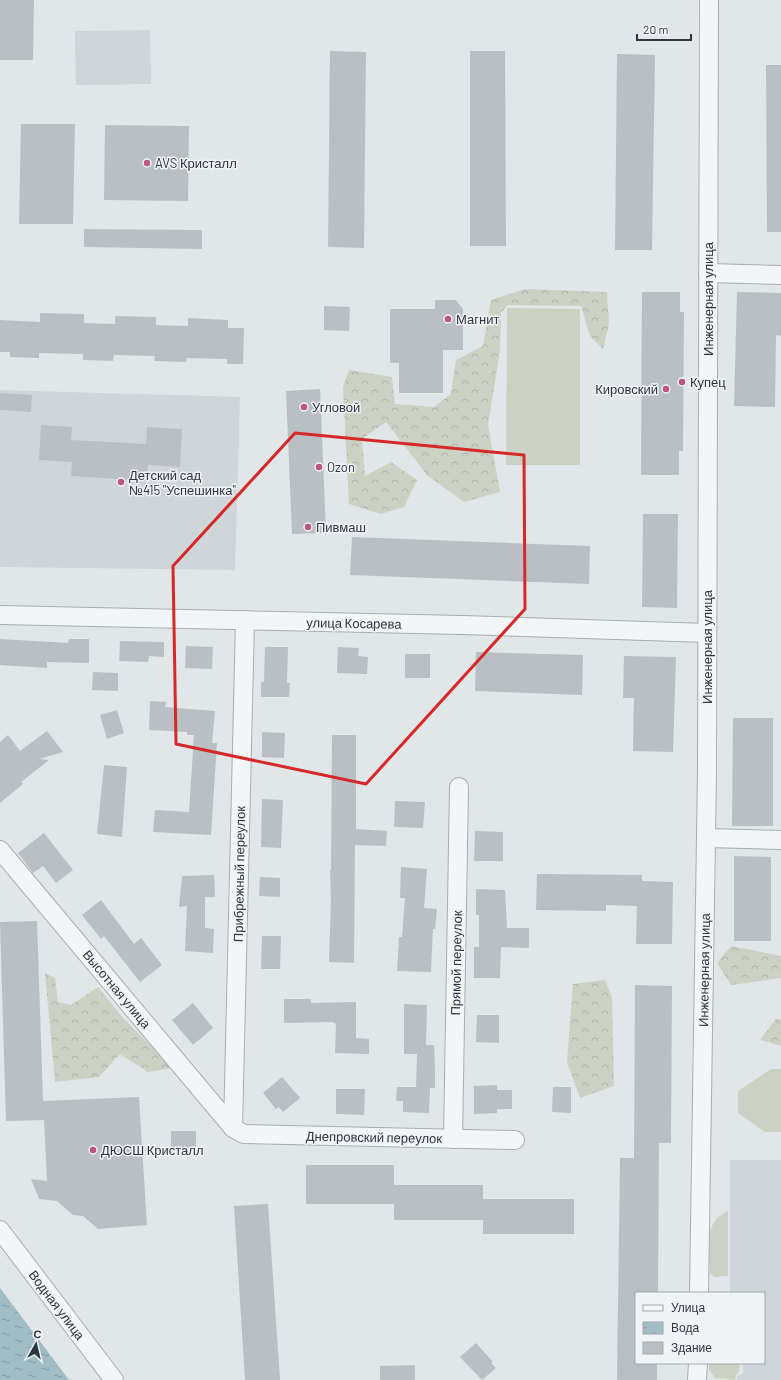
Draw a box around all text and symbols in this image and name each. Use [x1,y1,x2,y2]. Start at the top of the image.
scale bar [637,16,691,42]
text: 20 m [643,22,669,36]
place label: AVS Кристалл [155,155,237,171]
marker: AVS Кристалл [142,158,152,168]
street label: Инженерная улица [700,241,716,356]
place label: Магнит [456,311,499,327]
marker: Магнит [443,314,453,324]
place label: Купец [690,374,726,390]
marker: Купец [677,377,687,387]
place label: Кировский [595,381,658,397]
marker: Кировский [661,384,671,394]
place label: Угловой [312,399,360,415]
marker: Угловой [299,402,309,412]
place label: Ozon [327,459,355,475]
marker: Ozon [314,462,324,472]
place label: Детский сад №415 "Успешинка" [129,467,236,498]
marker: Детский сад №415 "Успешинка" [116,477,126,487]
place label: Пивмаш [316,519,366,535]
marker: Пивмаш [303,522,313,532]
street label: Инженерная улица [699,589,715,704]
street label: улица Косарева [306,614,403,632]
street label: Прибрежный переулок [230,805,248,942]
street label: Прямой переулок [447,910,465,1016]
street label: Инженерная улица [695,912,713,1027]
street label: Высотная улица [80,947,155,1032]
street label: Днепровский переулок [306,1128,443,1146]
place label: ДЮСШ Кристалл [101,1142,203,1158]
marker: ДЮСШ Кристалл [88,1145,98,1155]
street label: Водная улица [26,1267,89,1344]
legend [635,1292,765,1364]
text: Улица [671,1300,705,1315]
text: Вода [671,1320,699,1335]
north arrow [16,1324,56,1364]
text: С [33,1327,42,1341]
text: Здание [671,1340,712,1355]

